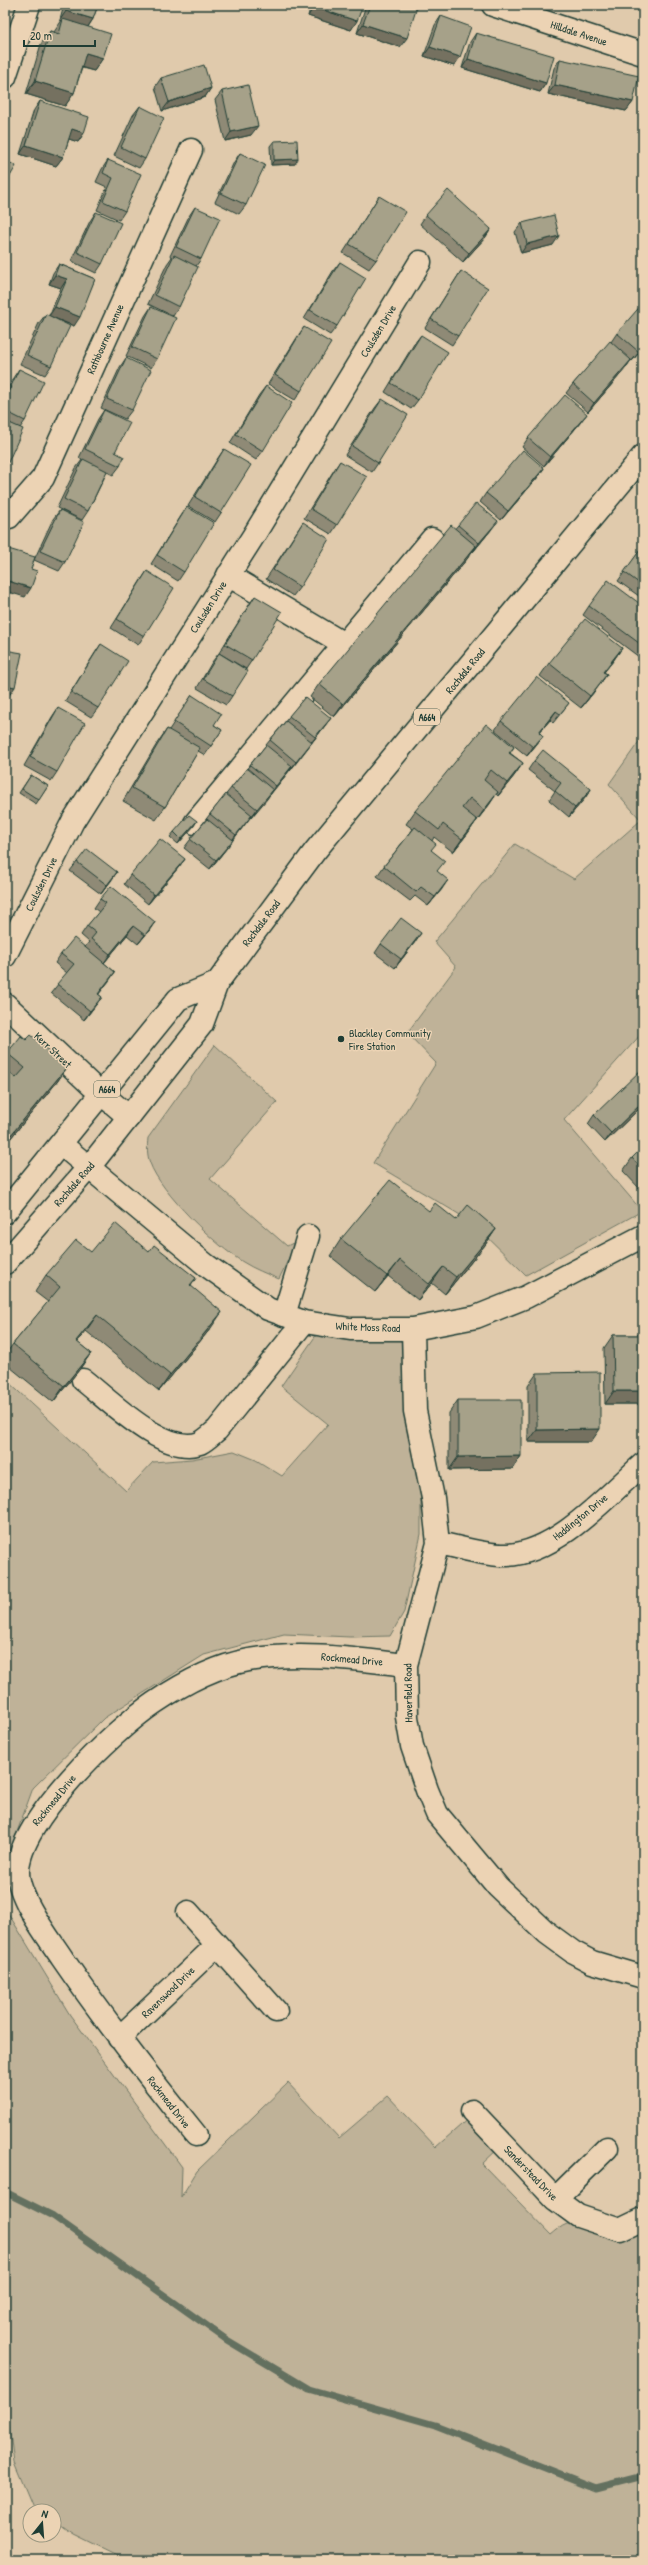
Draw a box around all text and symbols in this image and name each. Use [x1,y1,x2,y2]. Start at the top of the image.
street label: Hilldale Avenue [549,17,610,49]
scale bar [24,22,95,48]
text: 20 m [30,27,52,44]
street label: Rathbourne Avenue [83,301,127,376]
street label: Coulsden Drive [357,302,399,360]
street label: Coulsden Drive [186,578,230,636]
street label: Rochdale Road [442,645,488,697]
road number: A664 [414,709,440,725]
street label: Coulsden Drive [22,854,60,914]
street label: Rochdale Road [239,896,284,949]
place label: Blackley Community Fire Station [348,1026,431,1053]
street label: Kerr Street [31,1029,75,1071]
marker: Blackley Community Fire Station [336,1034,346,1044]
road number: A664 [94,1081,120,1097]
street label: Rochdale Road [51,1158,98,1209]
street label: White Moss Road [335,1319,401,1335]
street label: Haddington Drive [550,1490,611,1543]
street label: Rockmead Drive [321,1649,384,1669]
street label: Haverfield Road [400,1663,416,1723]
street label: Rockmead Drive [29,1771,79,1828]
street label: Ravenswood Drive [138,1963,198,2021]
street label: Rockmead Drive [144,2073,194,2131]
street label: Sanderstead Drive [501,2142,561,2204]
north arrow [22,2503,62,2543]
text: N [40,2506,50,2521]

